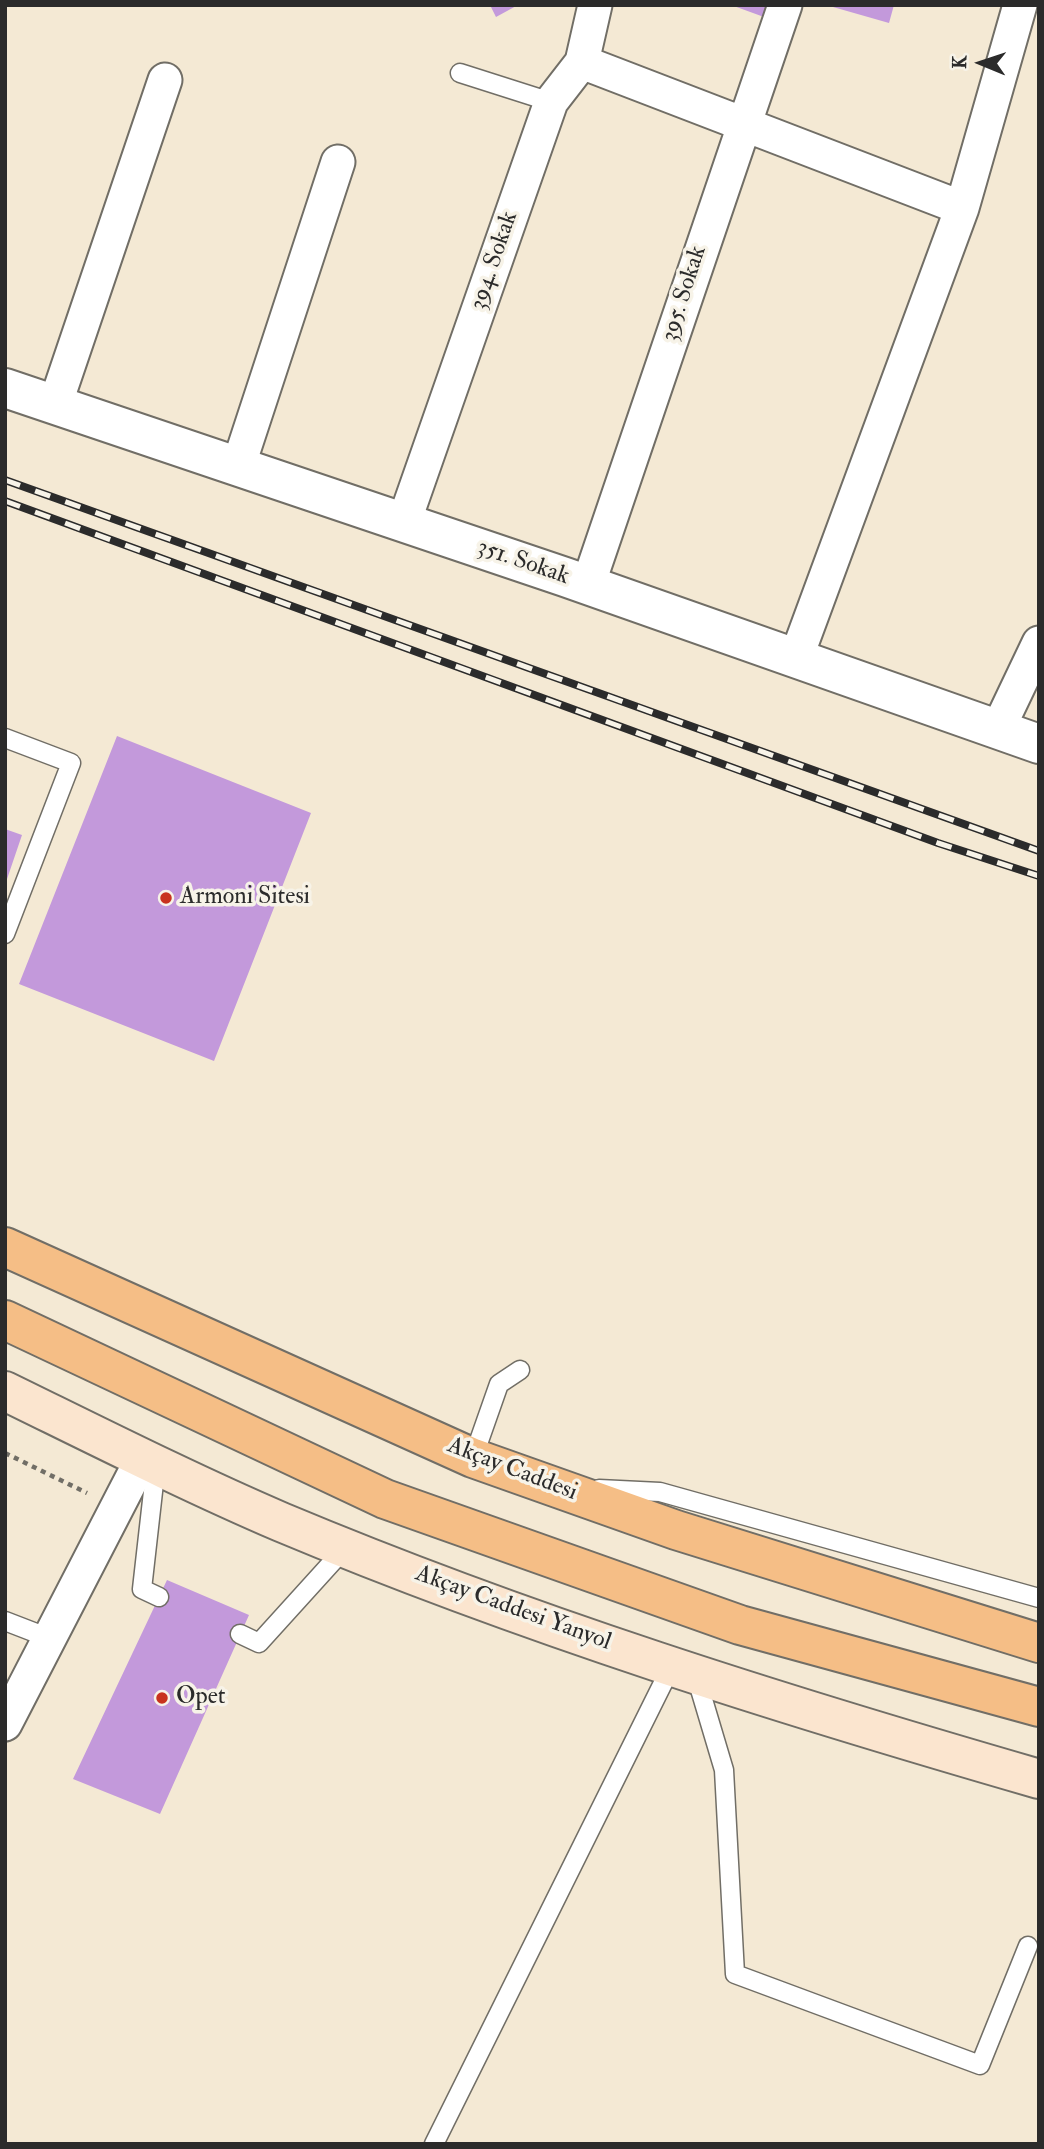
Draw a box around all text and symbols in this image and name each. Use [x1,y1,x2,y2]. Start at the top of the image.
north arrow [946,28,1016,98]
text: K [948,55,972,69]
street label: 394. Sokak [465,208,525,314]
street label: 395. Sokak [656,243,714,345]
street label: 351. Sokak [473,534,573,592]
place label: Armoni Sitesi [180,884,310,912]
marker: Armoni Sitesi [158,890,174,906]
street label: Akçay Caddesi [443,1432,581,1508]
street label: Akçay Caddesi Yanyol [411,1560,615,1658]
place label: Opet [176,1684,225,1712]
marker: Opet [154,1690,170,1706]

